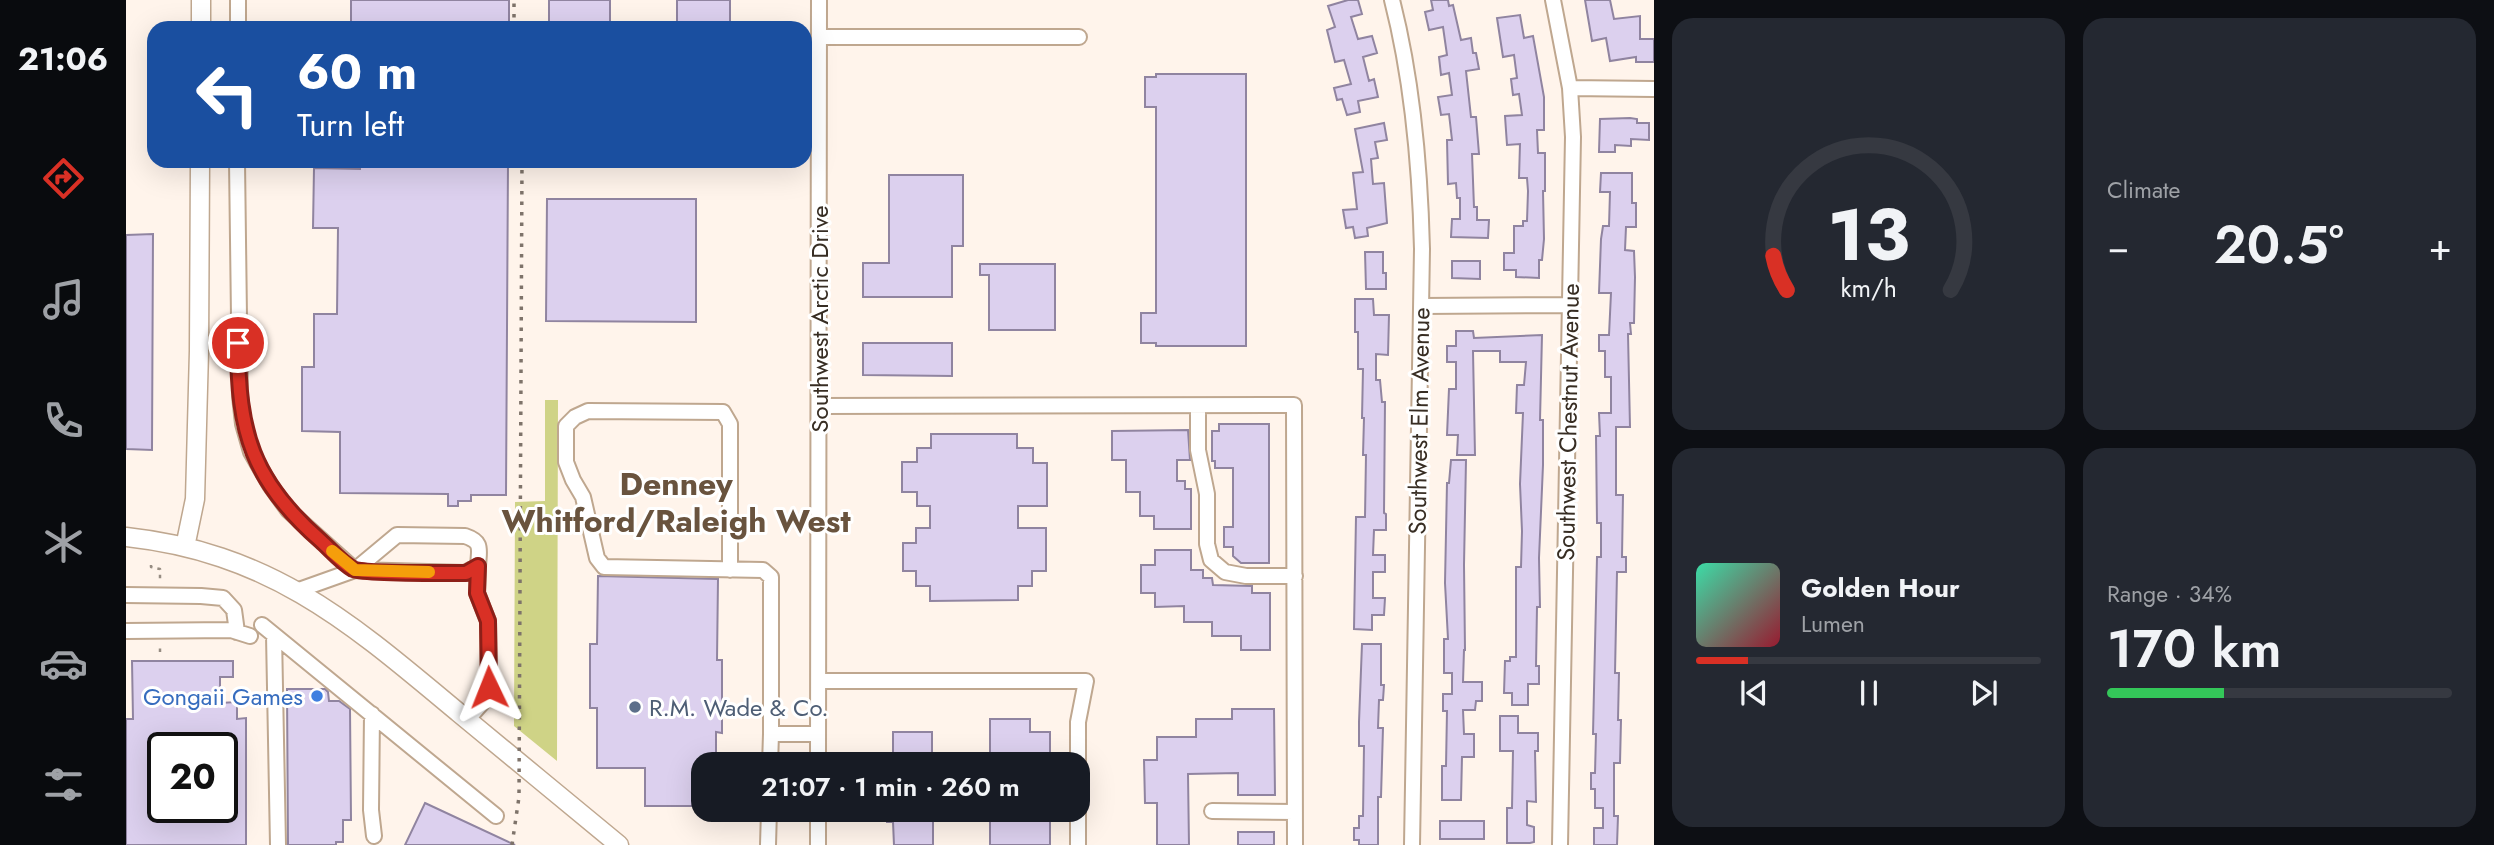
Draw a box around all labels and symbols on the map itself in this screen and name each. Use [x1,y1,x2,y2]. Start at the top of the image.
street label: Southwest Arctic Drive [802,205,837,433]
street label: Southwest Chestnut Avenue [1548,283,1588,561]
street label: Southwest Elm Avenue [1400,307,1438,535]
pin [208,313,268,373]
district label: Denney Whitford/Raleigh West [501,461,851,544]
position arrow [452,650,526,724]
place label: Gongaii Games [143,679,303,714]
marker: Gongaii Games [309,688,325,704]
place label: R.M. Wade & Co. [649,690,829,725]
marker: R.M. Wade & Co. [627,699,643,715]
speed limit sign: 20 [147,732,238,823]

